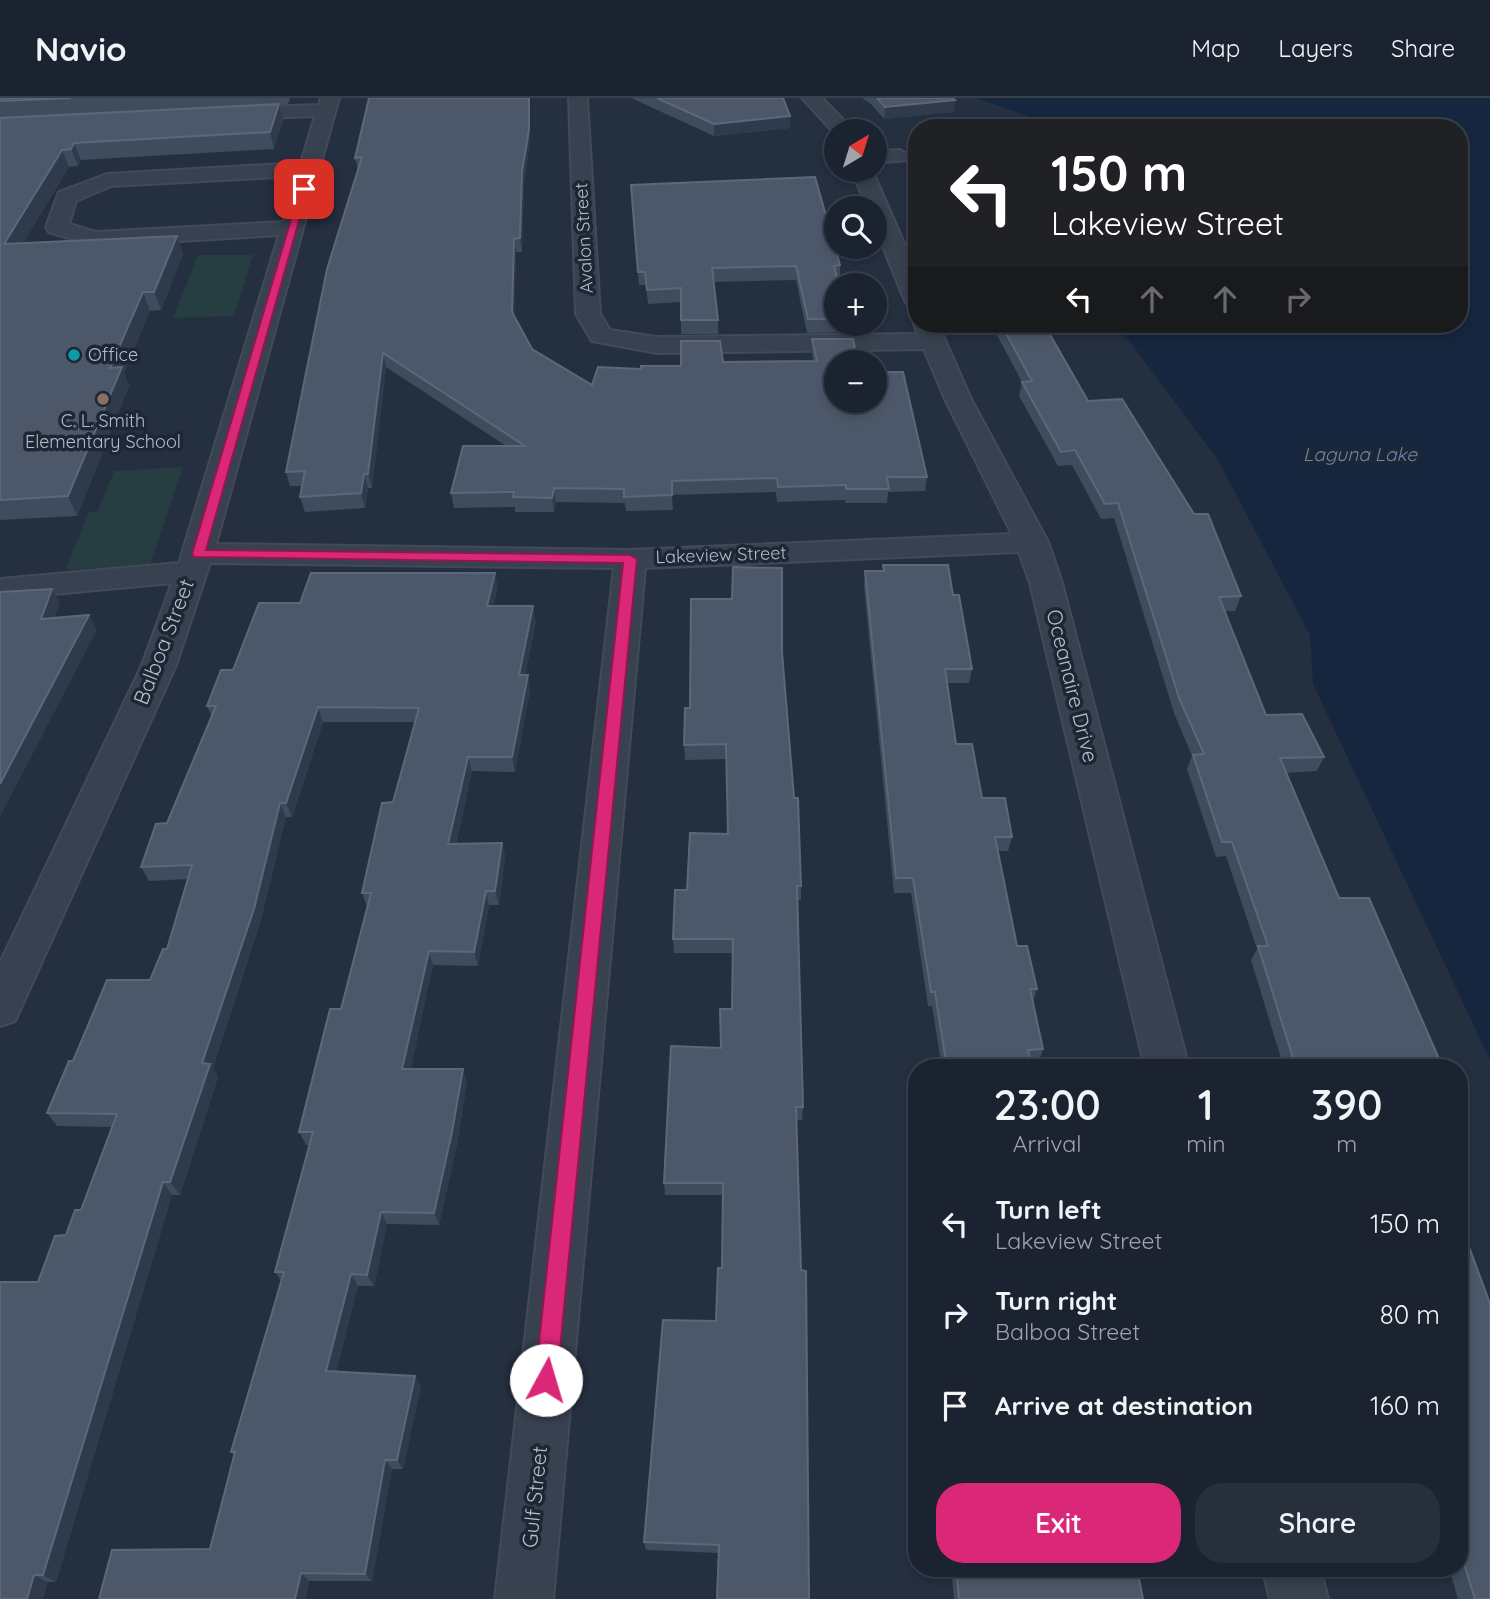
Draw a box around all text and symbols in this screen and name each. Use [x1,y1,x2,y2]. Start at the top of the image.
text: Navio [35,28,127,69]
text: Map [1191,33,1240,63]
text: Layers [1278,33,1353,63]
text: Share [1391,33,1455,63]
north arrow [824,119,887,182]
map controls [824,119,887,413]
text: 150 m [1051,142,1187,203]
icon: left [936,147,1027,238]
pin [274,159,334,219]
icon: arrive [285,170,323,208]
street label: Avalon Street [569,182,598,294]
button: search [824,196,887,259]
text: Lakeview Street [1051,203,1284,243]
button: + [824,273,887,336]
icon: left [1060,280,1098,318]
icon: ahead [1133,280,1171,318]
icon: ahead [1206,280,1244,318]
icon: right [1279,280,1317,318]
place label: Office [88,343,138,366]
marker: Office [66,347,82,363]
button: − [824,350,887,413]
marker: C. L. Smith Elementary School [95,391,111,407]
place label: C. L. Smith Elementary School [25,409,181,453]
water label: Laguna Lake [1303,442,1418,466]
street label: Lakeview Street [655,541,787,568]
street label: Balboa Street [127,575,199,708]
street label: Oceanaire Drive [1041,606,1105,765]
text: 23:00 [993,1078,1101,1131]
text: 1 [1198,1078,1214,1131]
text: 390 [1311,1078,1383,1131]
text: Arrival [1013,1129,1082,1158]
text: min [1186,1129,1225,1158]
text: m [1336,1129,1357,1158]
text: Turn left [995,1193,1102,1226]
icon: left [936,1205,974,1243]
text: 150 m [1370,1207,1440,1240]
text: Lakeview Street [995,1226,1162,1255]
text: Turn right [995,1284,1117,1317]
icon: right [936,1296,974,1334]
text: 80 m [1380,1298,1440,1331]
text: Balboa Street [995,1317,1140,1346]
position arrow [509,1343,583,1417]
icon: arrive [936,1387,974,1425]
text: Arrive at destination [995,1389,1253,1422]
text: 160 m [1370,1389,1440,1422]
street label: Gulf Street [516,1445,552,1549]
button: Exit [936,1483,1181,1563]
button: Share [1195,1483,1440,1563]

